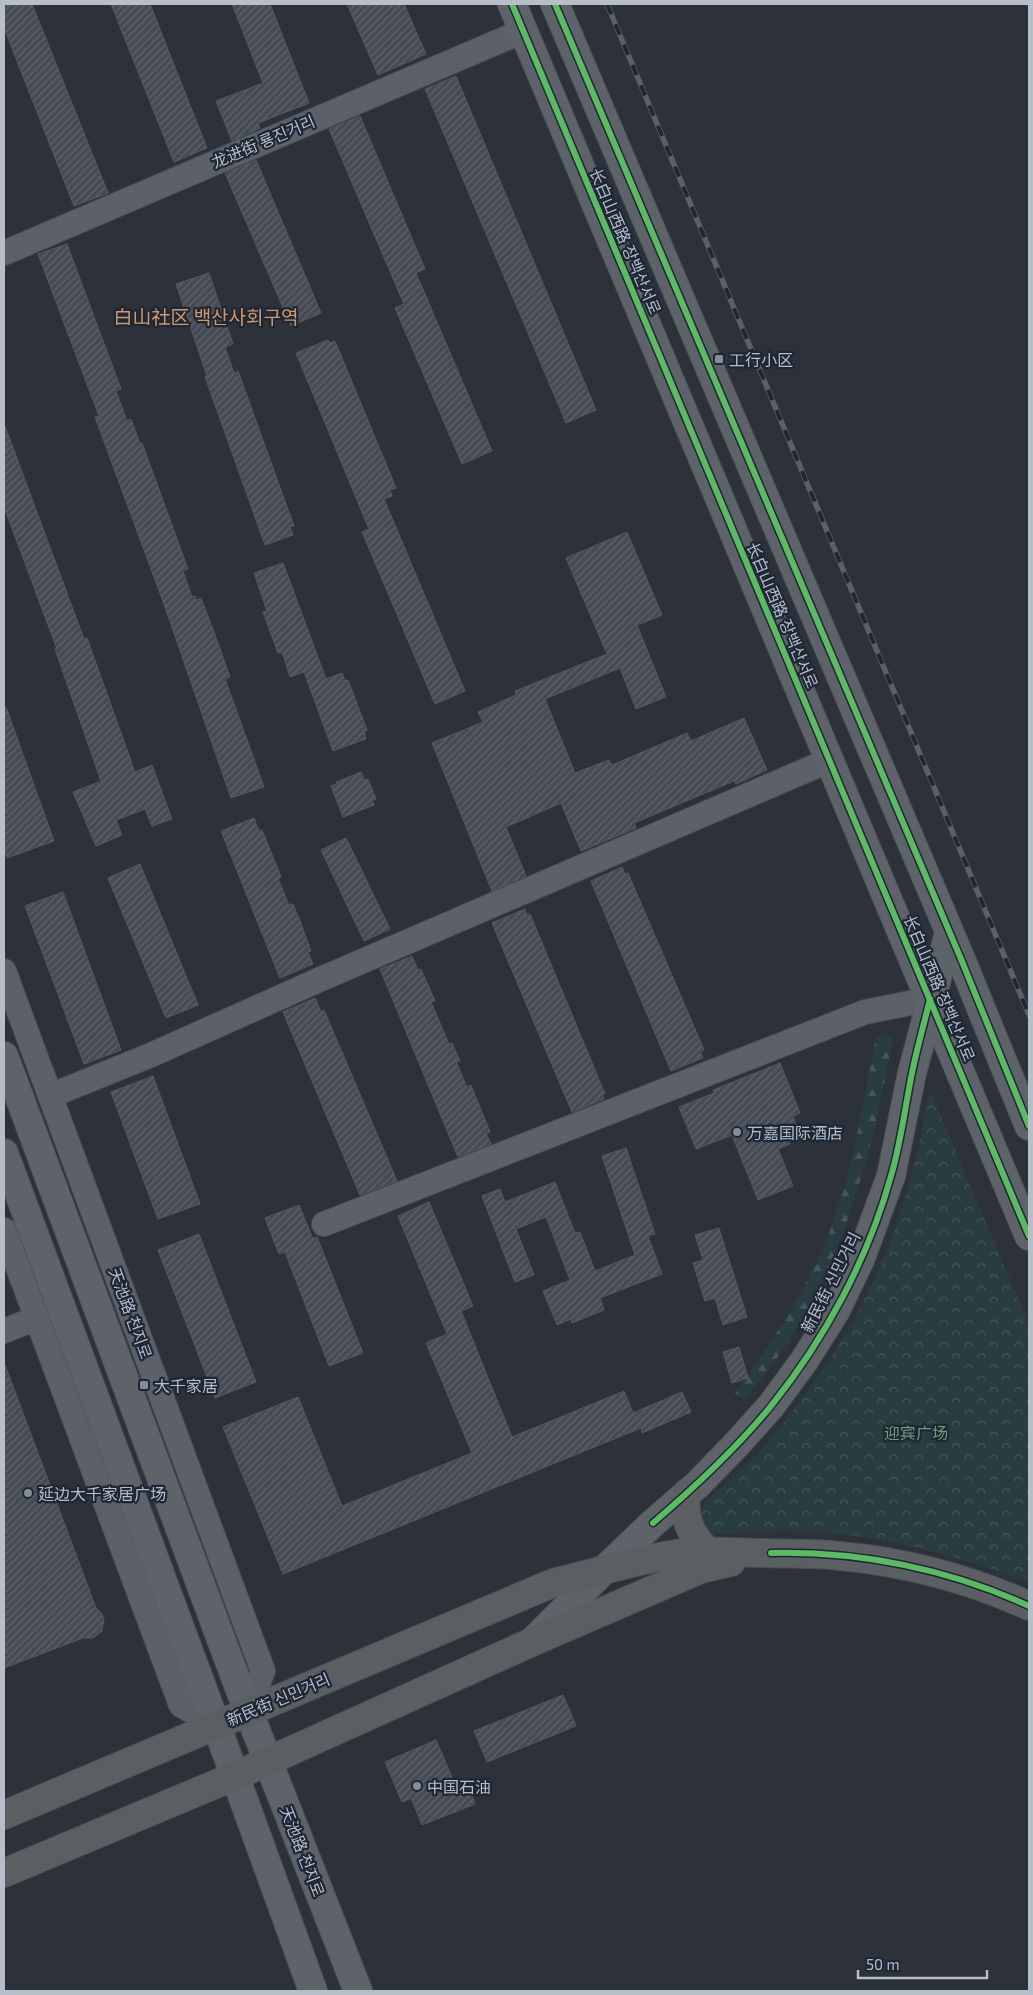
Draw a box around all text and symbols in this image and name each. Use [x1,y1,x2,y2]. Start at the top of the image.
street label: 龙进街 룡진거리 [208,111,318,171]
street label: 长白山西路 장백산서로 [587,165,666,317]
district label: 白山社区 백산사회구역 [113,305,299,328]
place label: 工行小区 [729,350,793,369]
marker: 工行小区 [713,353,725,365]
street label: 长白山西路 장백산서로 [744,539,823,691]
street label: 长白山西路 장백산서로 [901,912,980,1064]
place label: 万嘉国际酒店 [747,1123,843,1142]
marker: 万嘉国际酒店 [731,1126,743,1138]
street label: 新民街 신민거리 [796,1228,864,1336]
street label: 天池路 천지로 [106,1265,156,1361]
place label: 大千家居 [154,1376,218,1395]
marker: 大千家居 [138,1379,150,1391]
park label: 迎宾广场 [884,1423,948,1442]
place label: 延边大千家居广场 [38,1484,166,1503]
marker: 延边大千家居广场 [22,1487,34,1499]
street label: 新民街 신민거리 [223,1669,333,1729]
place label: 中国石油 [427,1777,491,1796]
marker: 中国石油 [411,1780,423,1792]
street label: 天池路 천지로 [277,1803,329,1899]
scale bar [858,1948,987,1980]
text: 50 m [866,1955,900,1973]

